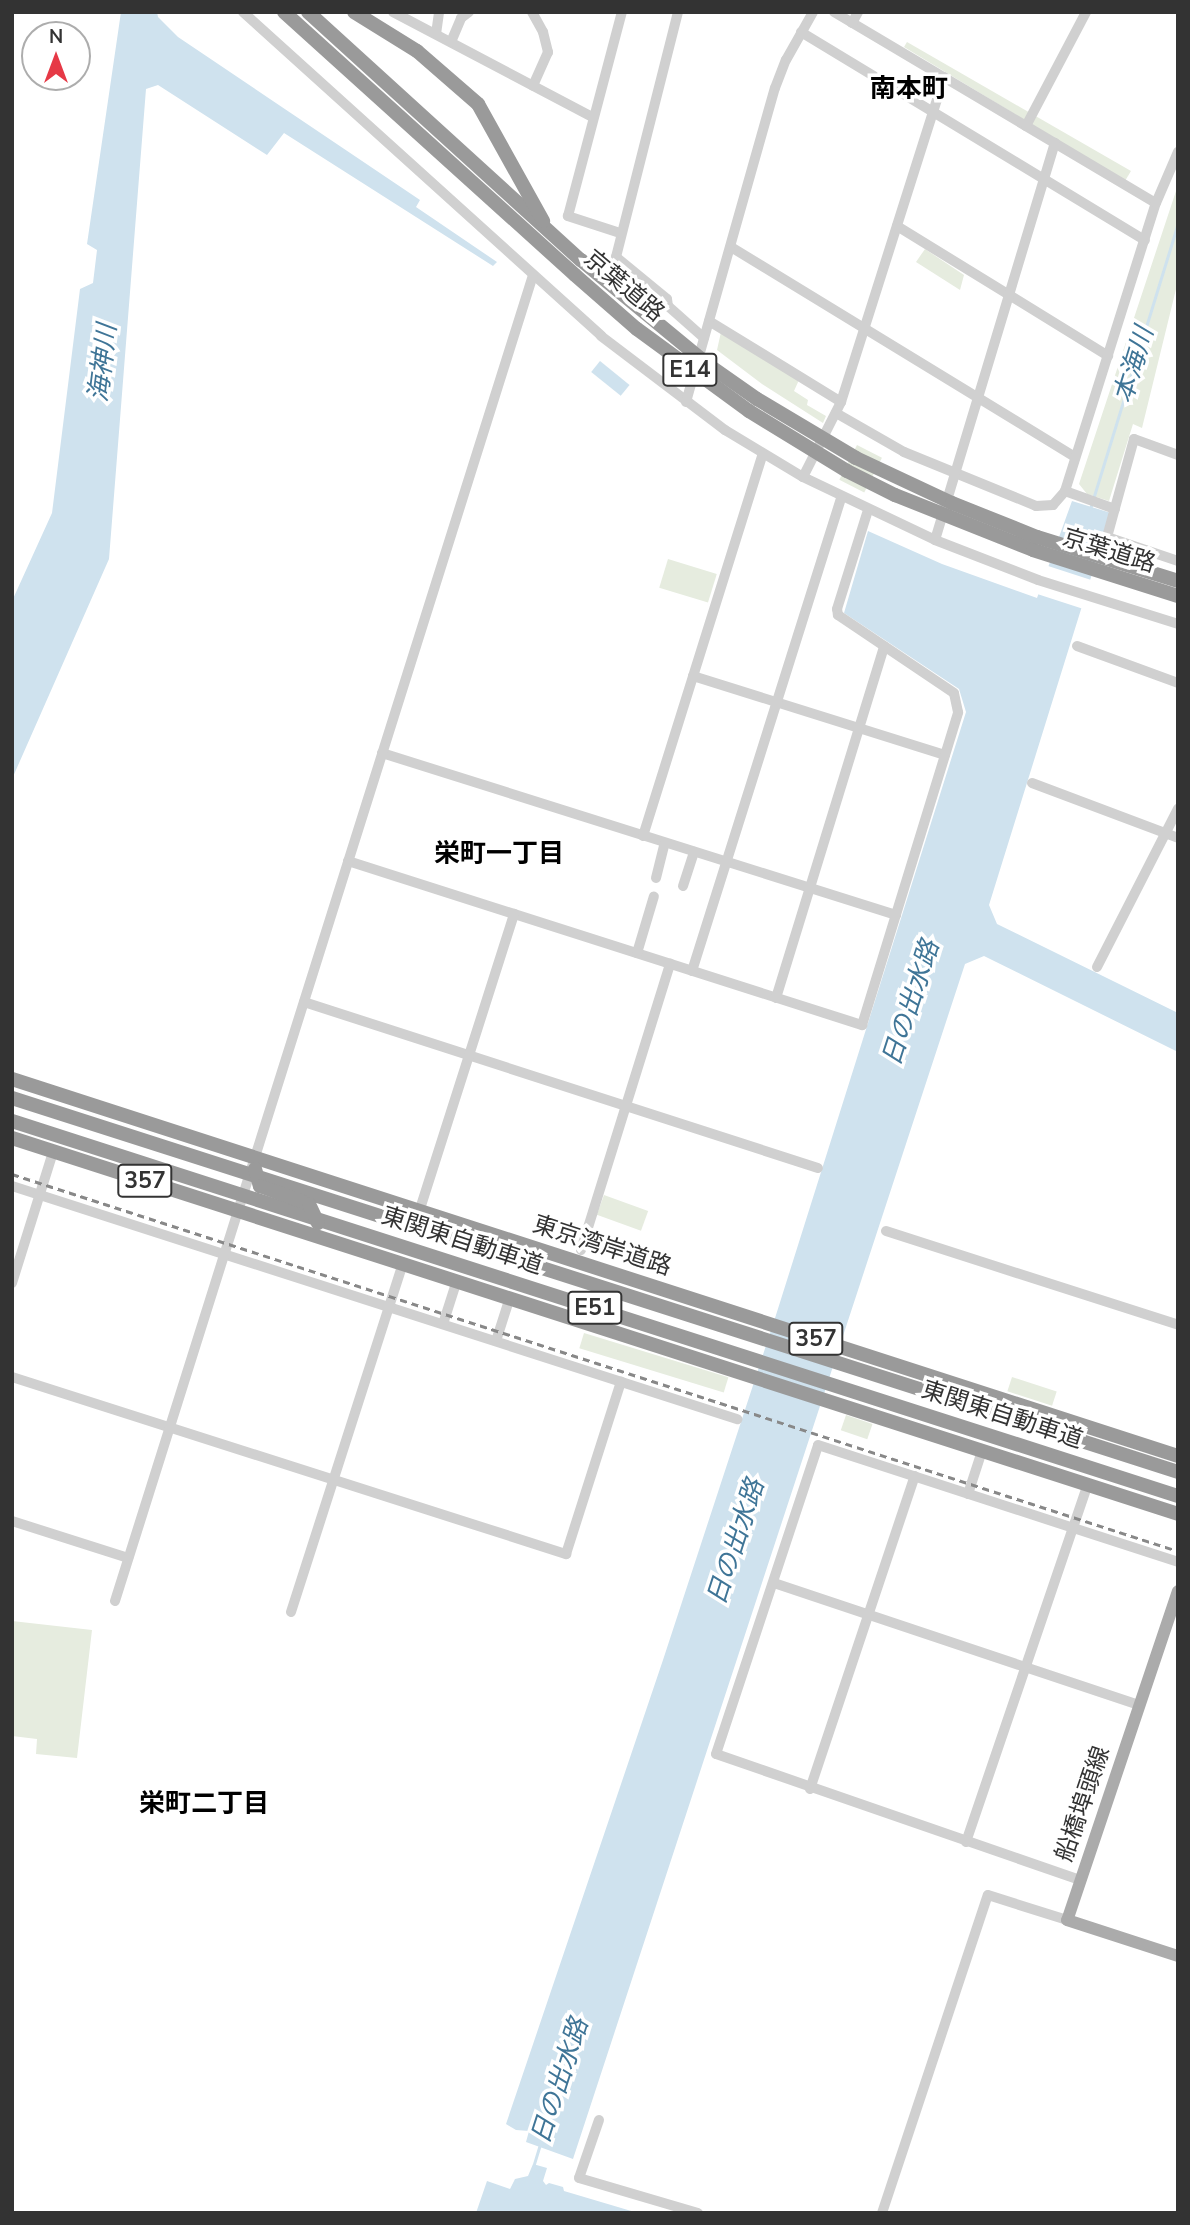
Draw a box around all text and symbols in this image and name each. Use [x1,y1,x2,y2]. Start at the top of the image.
north arrow [21,21,91,91]
text: N [49,24,63,50]
district label: 南本町 [870,73,948,105]
street label: 京葉道路 [578,244,670,328]
water label: 海神川 [83,322,123,404]
water label: 本海川 [1108,323,1160,407]
road number: E14 [662,350,718,390]
street label: 京葉道路 [1059,523,1159,579]
district label: 栄町一丁目 [434,838,564,870]
water label: 日の出水路 [876,936,946,1070]
road number: 357 [117,1162,173,1200]
street label: 東関東自動車道 [378,1201,546,1281]
street label: 東京湾岸道路 [529,1210,675,1282]
road number: E51 [567,1288,623,1328]
road number: 357 [788,1320,844,1358]
street label: 東関東自動車道 [918,1375,1086,1455]
water label: 日の出水路 [701,1475,771,1609]
street label: 船橋埠頭線 [1050,1743,1116,1865]
district label: 栄町二丁目 [139,1788,269,1820]
water label: 日の出水路 [525,2014,595,2148]

